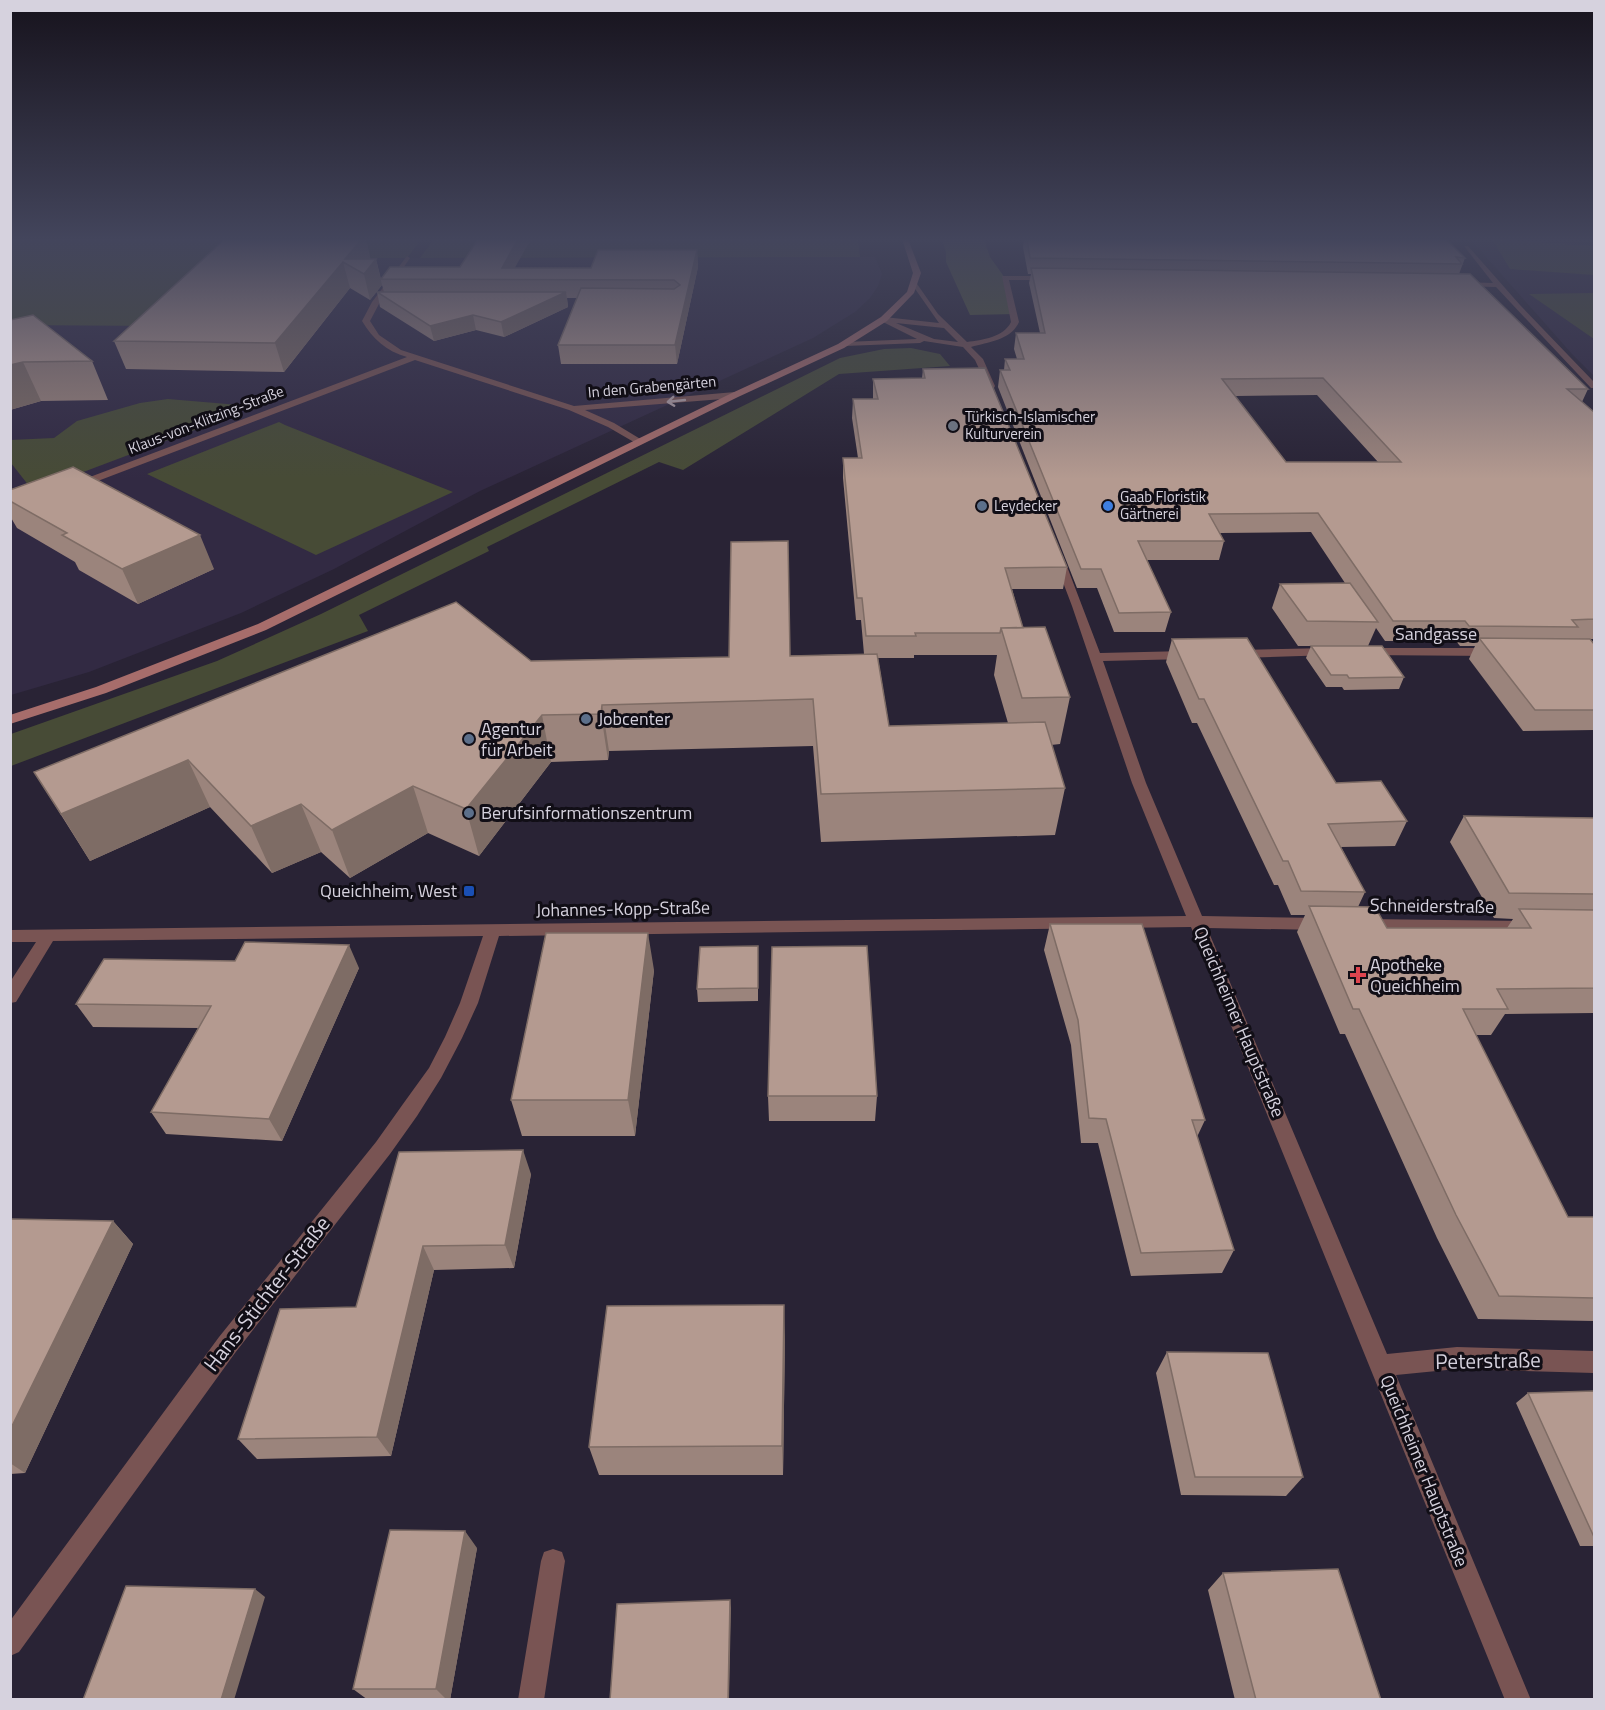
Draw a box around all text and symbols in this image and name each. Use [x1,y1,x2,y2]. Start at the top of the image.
street label: In den Grabengärten [587,369,717,404]
street label: Klaus-von-Klitzing-Straße [125,379,287,460]
one-way arrow [667,396,687,407]
place label: Türkisch-Islamischer Kulturverein [965,405,1095,445]
marker: Türkisch-Islamischer Kulturverein [946,419,960,433]
place label: Gaab Floristik Gärtnerei [1120,485,1206,525]
place label: Leydecker [994,494,1057,517]
marker: Leydecker [975,499,989,513]
marker: Gaab Floristik Gärtnerei [1101,499,1115,513]
street label: Sandgasse [1395,620,1477,647]
place label: Jobcenter [598,705,670,732]
marker: Jobcenter [579,712,593,726]
place label: Agentur für Arbeit [481,715,553,763]
marker: Agentur für Arbeit [462,732,476,746]
place label: Berufsinformationszentrum [481,799,692,826]
marker: Berufsinformationszentrum [462,806,476,820]
place label: Queichheim, West [320,877,458,904]
marker: Queichheim, West [462,884,476,898]
street label: Schneiderstraße [1370,891,1494,920]
street label: Johannes-Kopp-Straße [536,893,710,924]
street label: Queichheimer Hauptstraße [1187,922,1292,1121]
place label: Apotheke Queichheim [1370,951,1460,999]
marker: Apotheke Queichheim [1351,968,1365,982]
street label: Hans-Stichter-Straße [195,1209,337,1378]
street label: Peterstraße [1435,1343,1541,1377]
street label: Queichheimer Hauptstraße [1374,1371,1475,1571]

